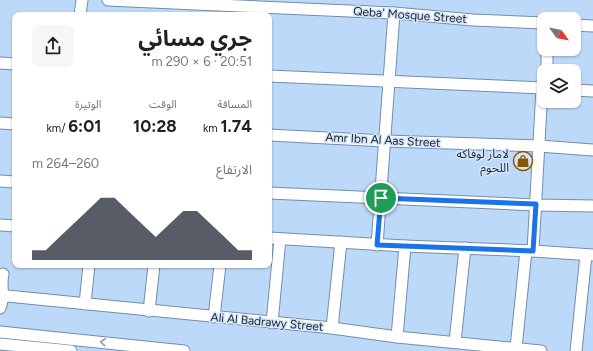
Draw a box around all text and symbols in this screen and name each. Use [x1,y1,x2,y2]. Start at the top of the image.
street label: Qeba' Mosque Street [353,4,468,26]
north arrow [537,12,581,56]
map controls [537,12,581,108]
button: share [32,25,74,67]
text: جري مسائي [138,25,252,52]
text: 20:51 · 6 × 290 m [151,54,252,69]
button: layers [537,64,581,108]
text: الوتيرة [75,98,101,111]
text: الوقت [149,98,177,111]
text: المسافة [217,98,252,111]
text: 6:01 [68,116,101,136]
text: 10:28 [133,116,177,136]
text: 1.74 [220,116,252,136]
text: /km [46,122,68,135]
text: km [203,122,220,135]
street label: Amr Ibn Al Aas Street [325,130,441,150]
place label: لامار لوفاكه اللحوم [456,147,509,177]
shop icon: لامار لوفاكه اللحوم [512,150,534,172]
text: 260–264 m [32,156,99,171]
text: الارتفاع [216,162,252,177]
pin [364,181,398,215]
icon: arrive [370,187,392,209]
street label: Ali Al Badrawy Street [210,310,324,334]
one-way arrow [100,338,106,347]

